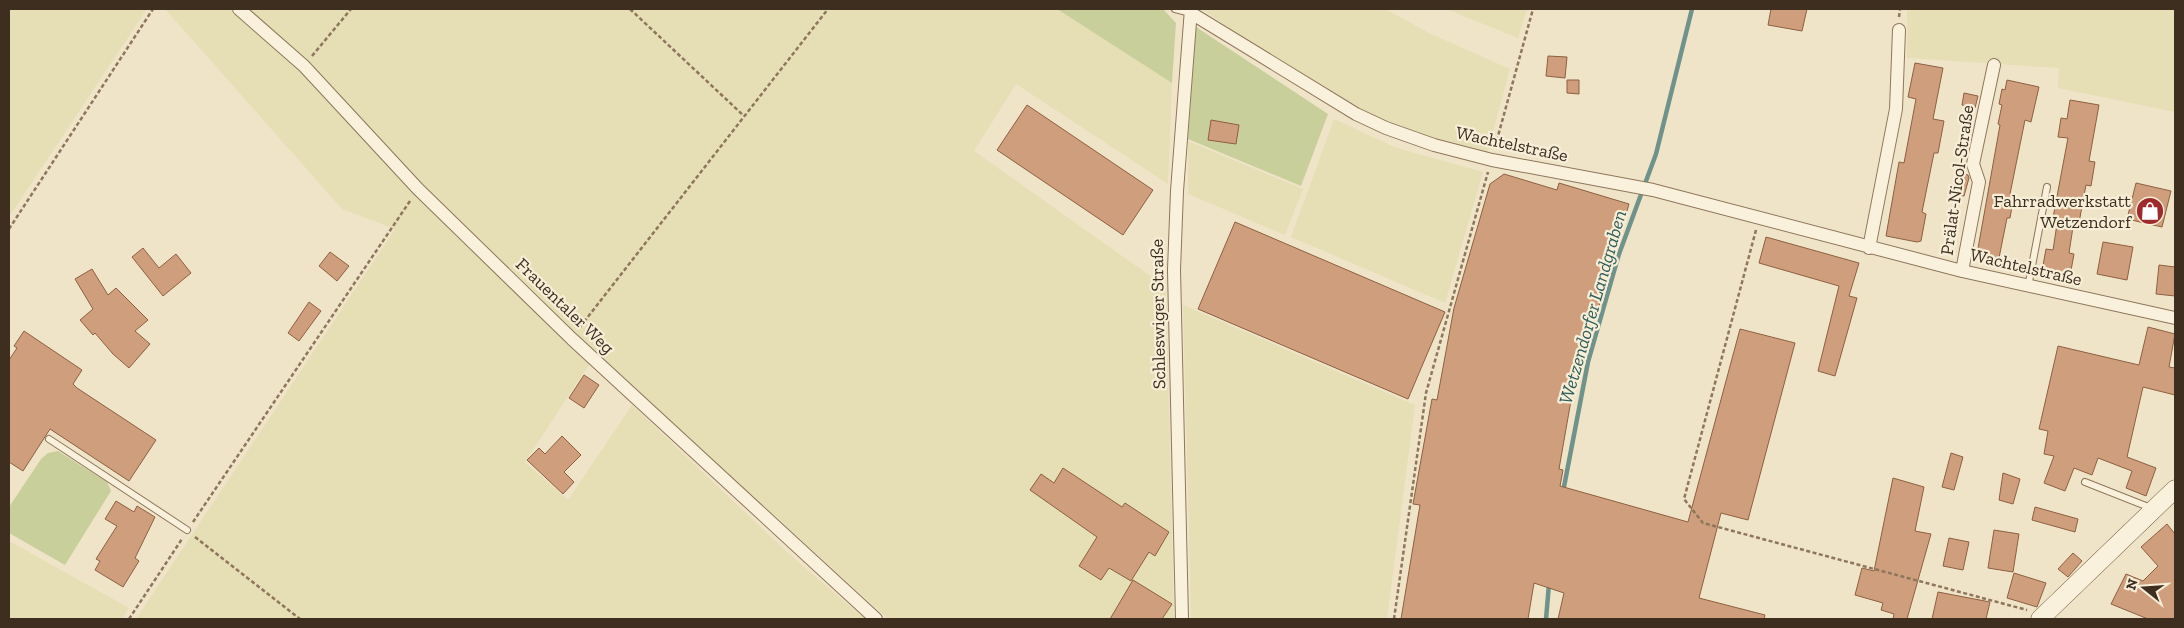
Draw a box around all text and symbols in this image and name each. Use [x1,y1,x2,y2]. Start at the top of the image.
street label: Prälat-Nicol-Straße [1936,103,1978,257]
street label: Wachtelstraße [1454,121,1570,167]
place label: Fahrradwerkstatt Wetzendorf [1993,190,2132,233]
shop icon: Fahrradwerkstatt Wetzendorf [2135,196,2165,226]
water label: Wetzendorfer Landgraben [1554,208,1631,407]
street label: Schleswiger Straße [1146,239,1170,389]
street label: Wachtelstraße [1968,243,2084,291]
street label: Frauentaler Weg [511,253,619,359]
north arrow [2119,563,2169,613]
text: N [2122,576,2142,592]

